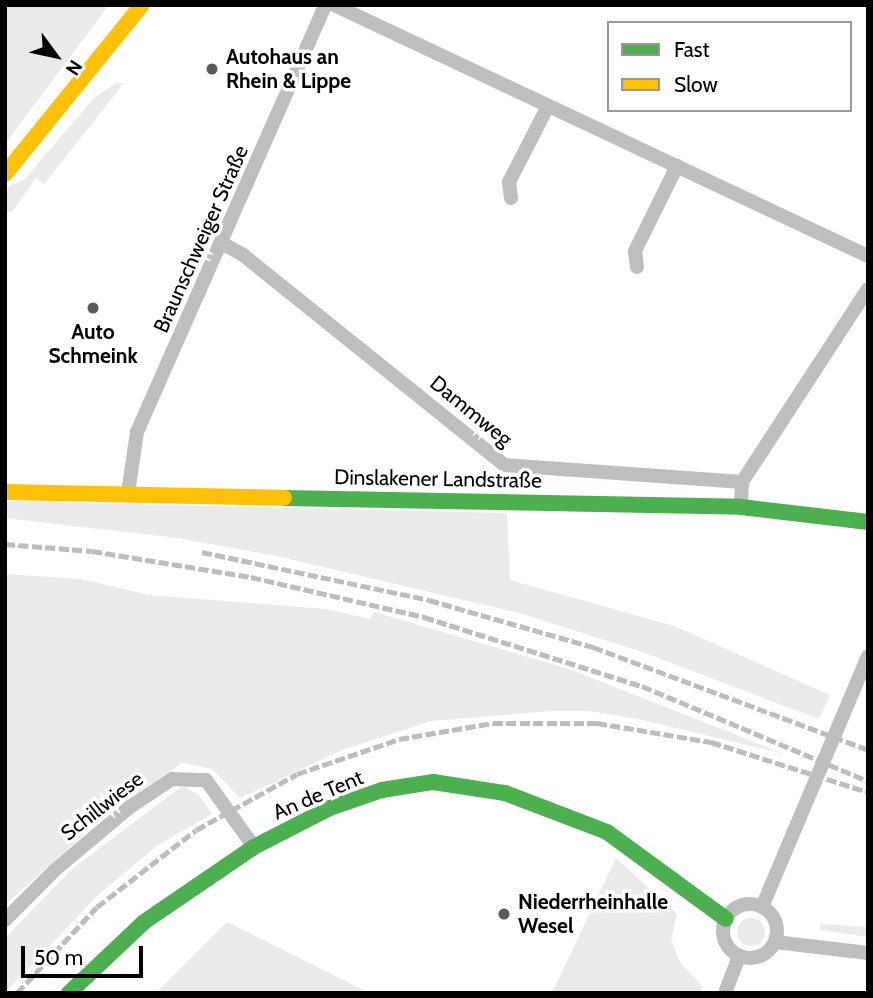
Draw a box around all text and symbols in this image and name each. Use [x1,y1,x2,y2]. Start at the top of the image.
north arrow [21,21,91,91]
legend [607,21,852,112]
text: Fast [674,37,710,62]
place label: Autohaus an Rhein & Lippe [226,44,351,94]
text: N [61,56,87,80]
marker: Autohaus an Rhein & Lippe [204,61,220,77]
text: Slow [674,72,718,97]
street label: Braunschweiger Straße [148,141,254,337]
marker: Auto Schmeink [85,300,101,316]
place label: Auto Schmeink [48,319,138,369]
street label: Dammweg [425,370,517,452]
street label: Dinslakener Landstraße [334,465,542,493]
street label: An de Tent [269,765,367,825]
street label: Schillwiese [56,766,148,846]
place label: Niederrheinhalle Wesel [518,889,668,939]
marker: Niederrheinhalle Wesel [496,906,512,922]
scale bar [24,932,147,976]
text: 50 m [34,945,83,970]

